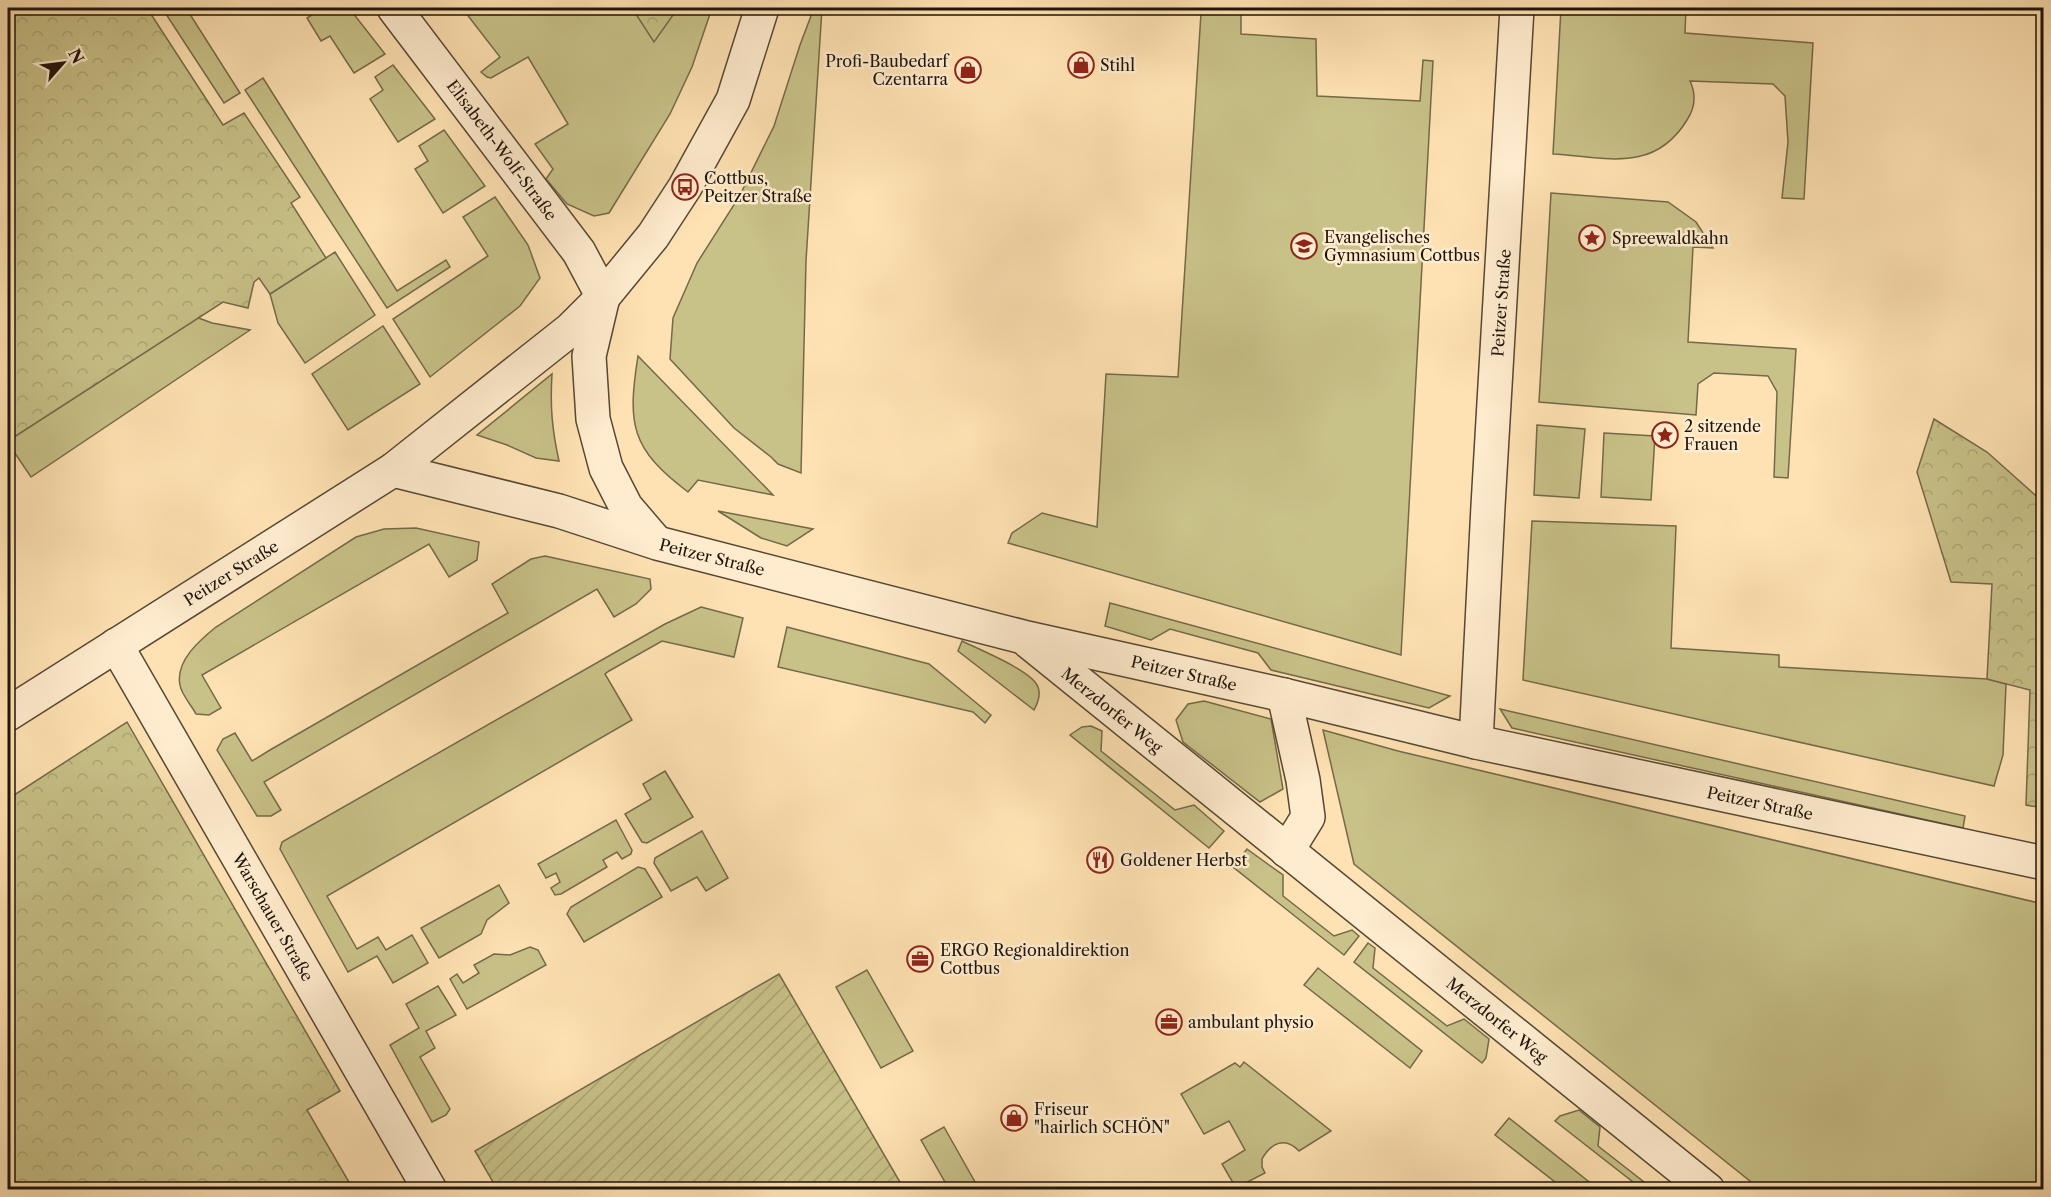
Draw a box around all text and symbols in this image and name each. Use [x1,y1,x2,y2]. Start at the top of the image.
north arrow [33,33,93,93]
text: N [64,45,88,67]
shop icon: Stihl [1066,50,1096,80]
place label: Profi-Baubedarf Czentarra [825,51,950,89]
shop icon: Profi-Baubedarf Czentarra [953,55,983,85]
place label: Stihl [1100,55,1135,75]
street label: Elisabeth-Wolf-Straße [443,76,561,224]
place label: Cottbus, Peitzer Straße [704,168,812,206]
bus stop icon: Cottbus, Peitzer Straße [670,172,700,202]
place icon: Spreewaldkahn [1577,223,1607,253]
place label: Evangelisches Gymnasium Cottbus [1324,227,1480,265]
place label: Spreewaldkahn [1612,228,1729,248]
school or university icon: Evangelisches Gymnasium Cottbus [1289,231,1319,261]
street label: Peitzer Straße [1487,248,1515,358]
place label: 2 sitzende Frauen [1684,416,1761,454]
place icon: 2 sitzende Frauen [1650,420,1680,450]
street label: Peitzer Straße [657,534,767,580]
street label: Peitzer Straße [180,536,282,610]
street label: Peitzer Straße [1129,651,1239,695]
street label: Merzdorfer Weg [1057,663,1167,757]
street label: Peitzer Straße [1705,782,1815,824]
restaurant icon: Goldener Herbst [1085,845,1115,875]
street label: Warschauer Straße [228,848,318,985]
place label: Goldener Herbst [1120,850,1247,870]
place label: ERGO Regionaldirektion Cottbus [940,940,1130,978]
office icon: ERGO Regionaldirektion Cottbus [905,944,935,974]
street label: Merzdorfer Weg [1442,973,1552,1067]
office icon: ambulant physio [1154,1007,1184,1037]
place label: ambulant physio [1188,1012,1314,1032]
place label: Friseur "hairlich SCHÖN" [1034,1099,1170,1137]
shop icon: Friseur "hairlich SCHÖN" [999,1103,1029,1133]

